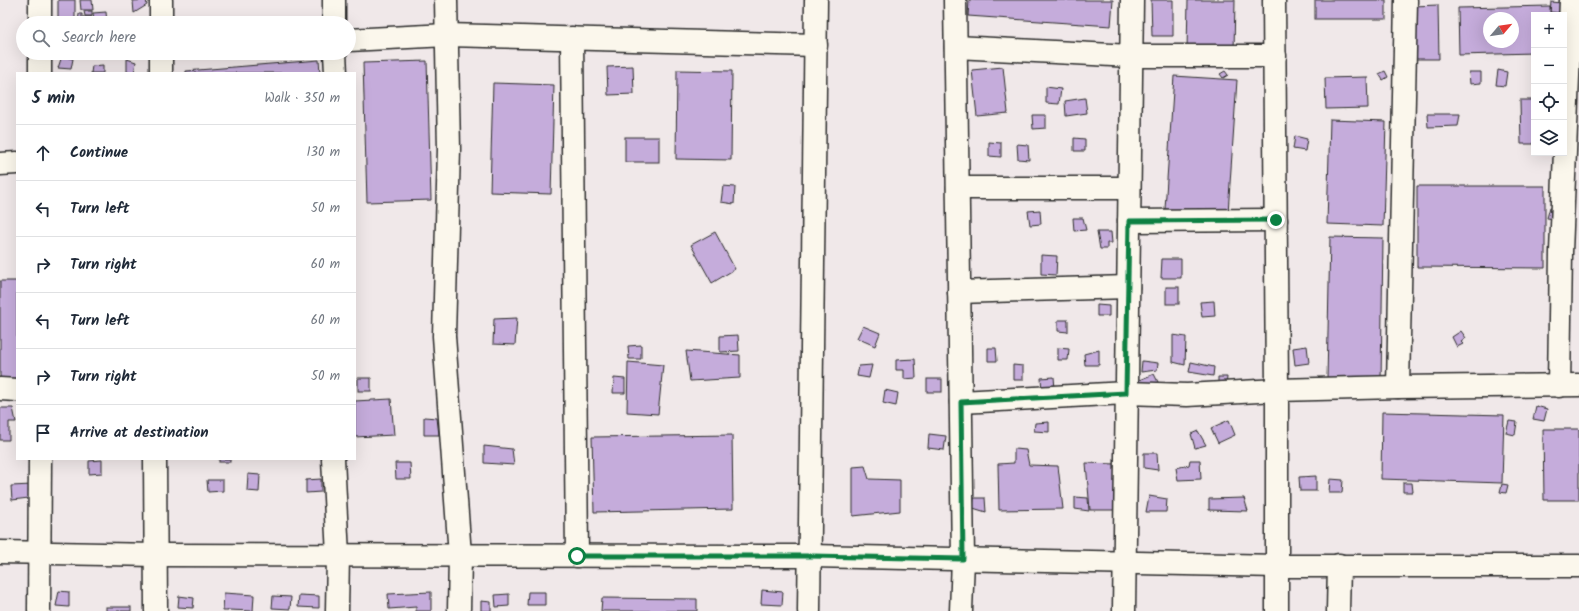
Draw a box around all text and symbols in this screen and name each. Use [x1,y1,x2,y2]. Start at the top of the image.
north arrow [1483,12,1519,48]
map controls [1531,12,1567,156]
button: + [1531,12,1567,48]
search box [16,16,356,60]
text: Search here [62,26,136,50]
icon: search [30,27,52,49]
button: − [1531,48,1567,84]
button: locate [1531,84,1567,120]
text: 5 min [32,85,75,112]
text: Walk · 350 m [264,88,340,109]
button: layers [1531,120,1567,156]
text: Continue [70,141,128,165]
icon: ahead [32,142,54,164]
text: 130 m [306,142,340,163]
text: Turn left [70,197,130,221]
icon: left [32,198,54,220]
text: 50 m [311,198,340,219]
route end [1267,211,1285,229]
text: Turn right [70,253,137,277]
icon: right [32,254,54,276]
text: 60 m [311,254,340,275]
text: Turn left [70,309,130,333]
icon: left [32,310,54,332]
text: 60 m [311,310,340,331]
text: Turn right [70,365,137,389]
icon: right [32,366,54,388]
text: 50 m [311,366,340,387]
text: Arrive at destination [70,421,209,445]
icon: arrive [32,422,54,444]
route start [568,547,586,565]

